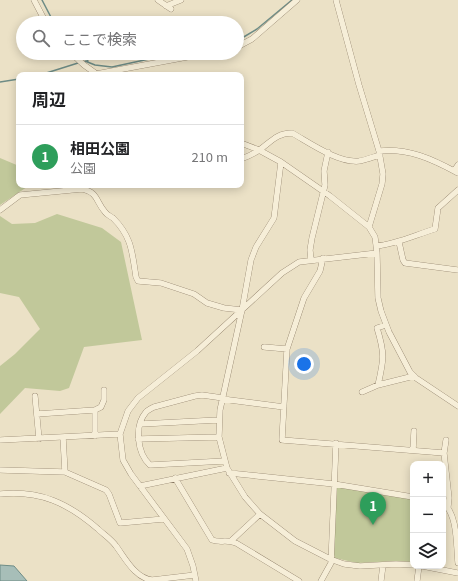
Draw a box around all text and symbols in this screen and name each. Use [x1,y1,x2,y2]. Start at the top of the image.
search box [16,16,244,60]
icon: search [30,27,52,49]
text: ここで検索 [62,28,137,49]
text: 周辺 [32,86,66,111]
text: 相田公園 [70,137,130,158]
text: 1 [41,147,49,166]
text: 210 m [191,147,228,166]
text: 公園 [70,158,96,177]
your location [294,354,314,374]
map controls [410,461,446,569]
button: + [410,461,446,497]
pin: 1 [360,492,386,525]
button: − [410,497,446,533]
button: layers [410,533,446,569]

